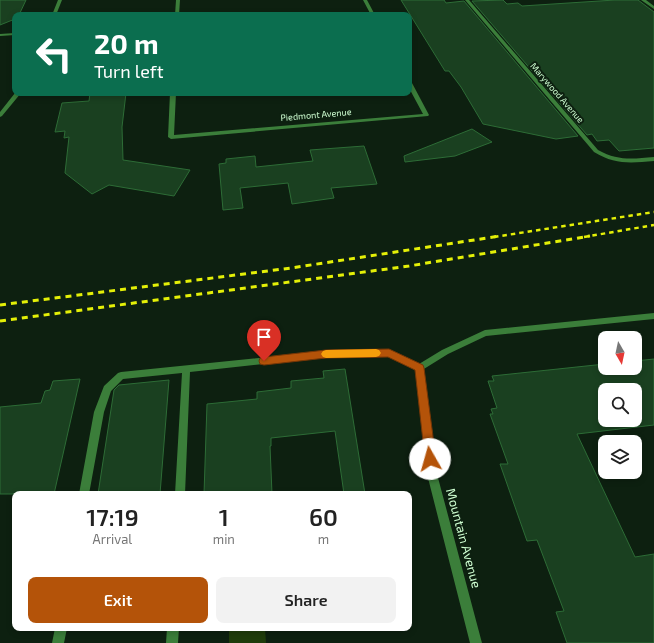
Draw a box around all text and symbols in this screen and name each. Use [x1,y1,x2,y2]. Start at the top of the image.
text: 20 m [94,26,159,60]
icon: left [28,28,80,80]
text: Turn left [94,60,164,82]
street label: Marywood Avenue [528,60,587,125]
street label: Piedmont Avenue [280,106,352,123]
pin [247,320,281,361]
icon: arrive [253,326,275,348]
north arrow [598,331,642,375]
map controls [598,331,642,479]
button: search [598,383,642,427]
button: layers [598,435,642,479]
position arrow [409,438,451,480]
street label: Mountain Avenue [443,486,485,590]
text: 17:19 [86,502,139,531]
text: 1 [219,502,229,531]
text: 60 [309,502,338,531]
text: Arrival [93,531,132,547]
text: min [213,531,235,547]
text: m [318,531,329,547]
button: Exit [28,577,208,623]
button: Share [216,577,396,623]

